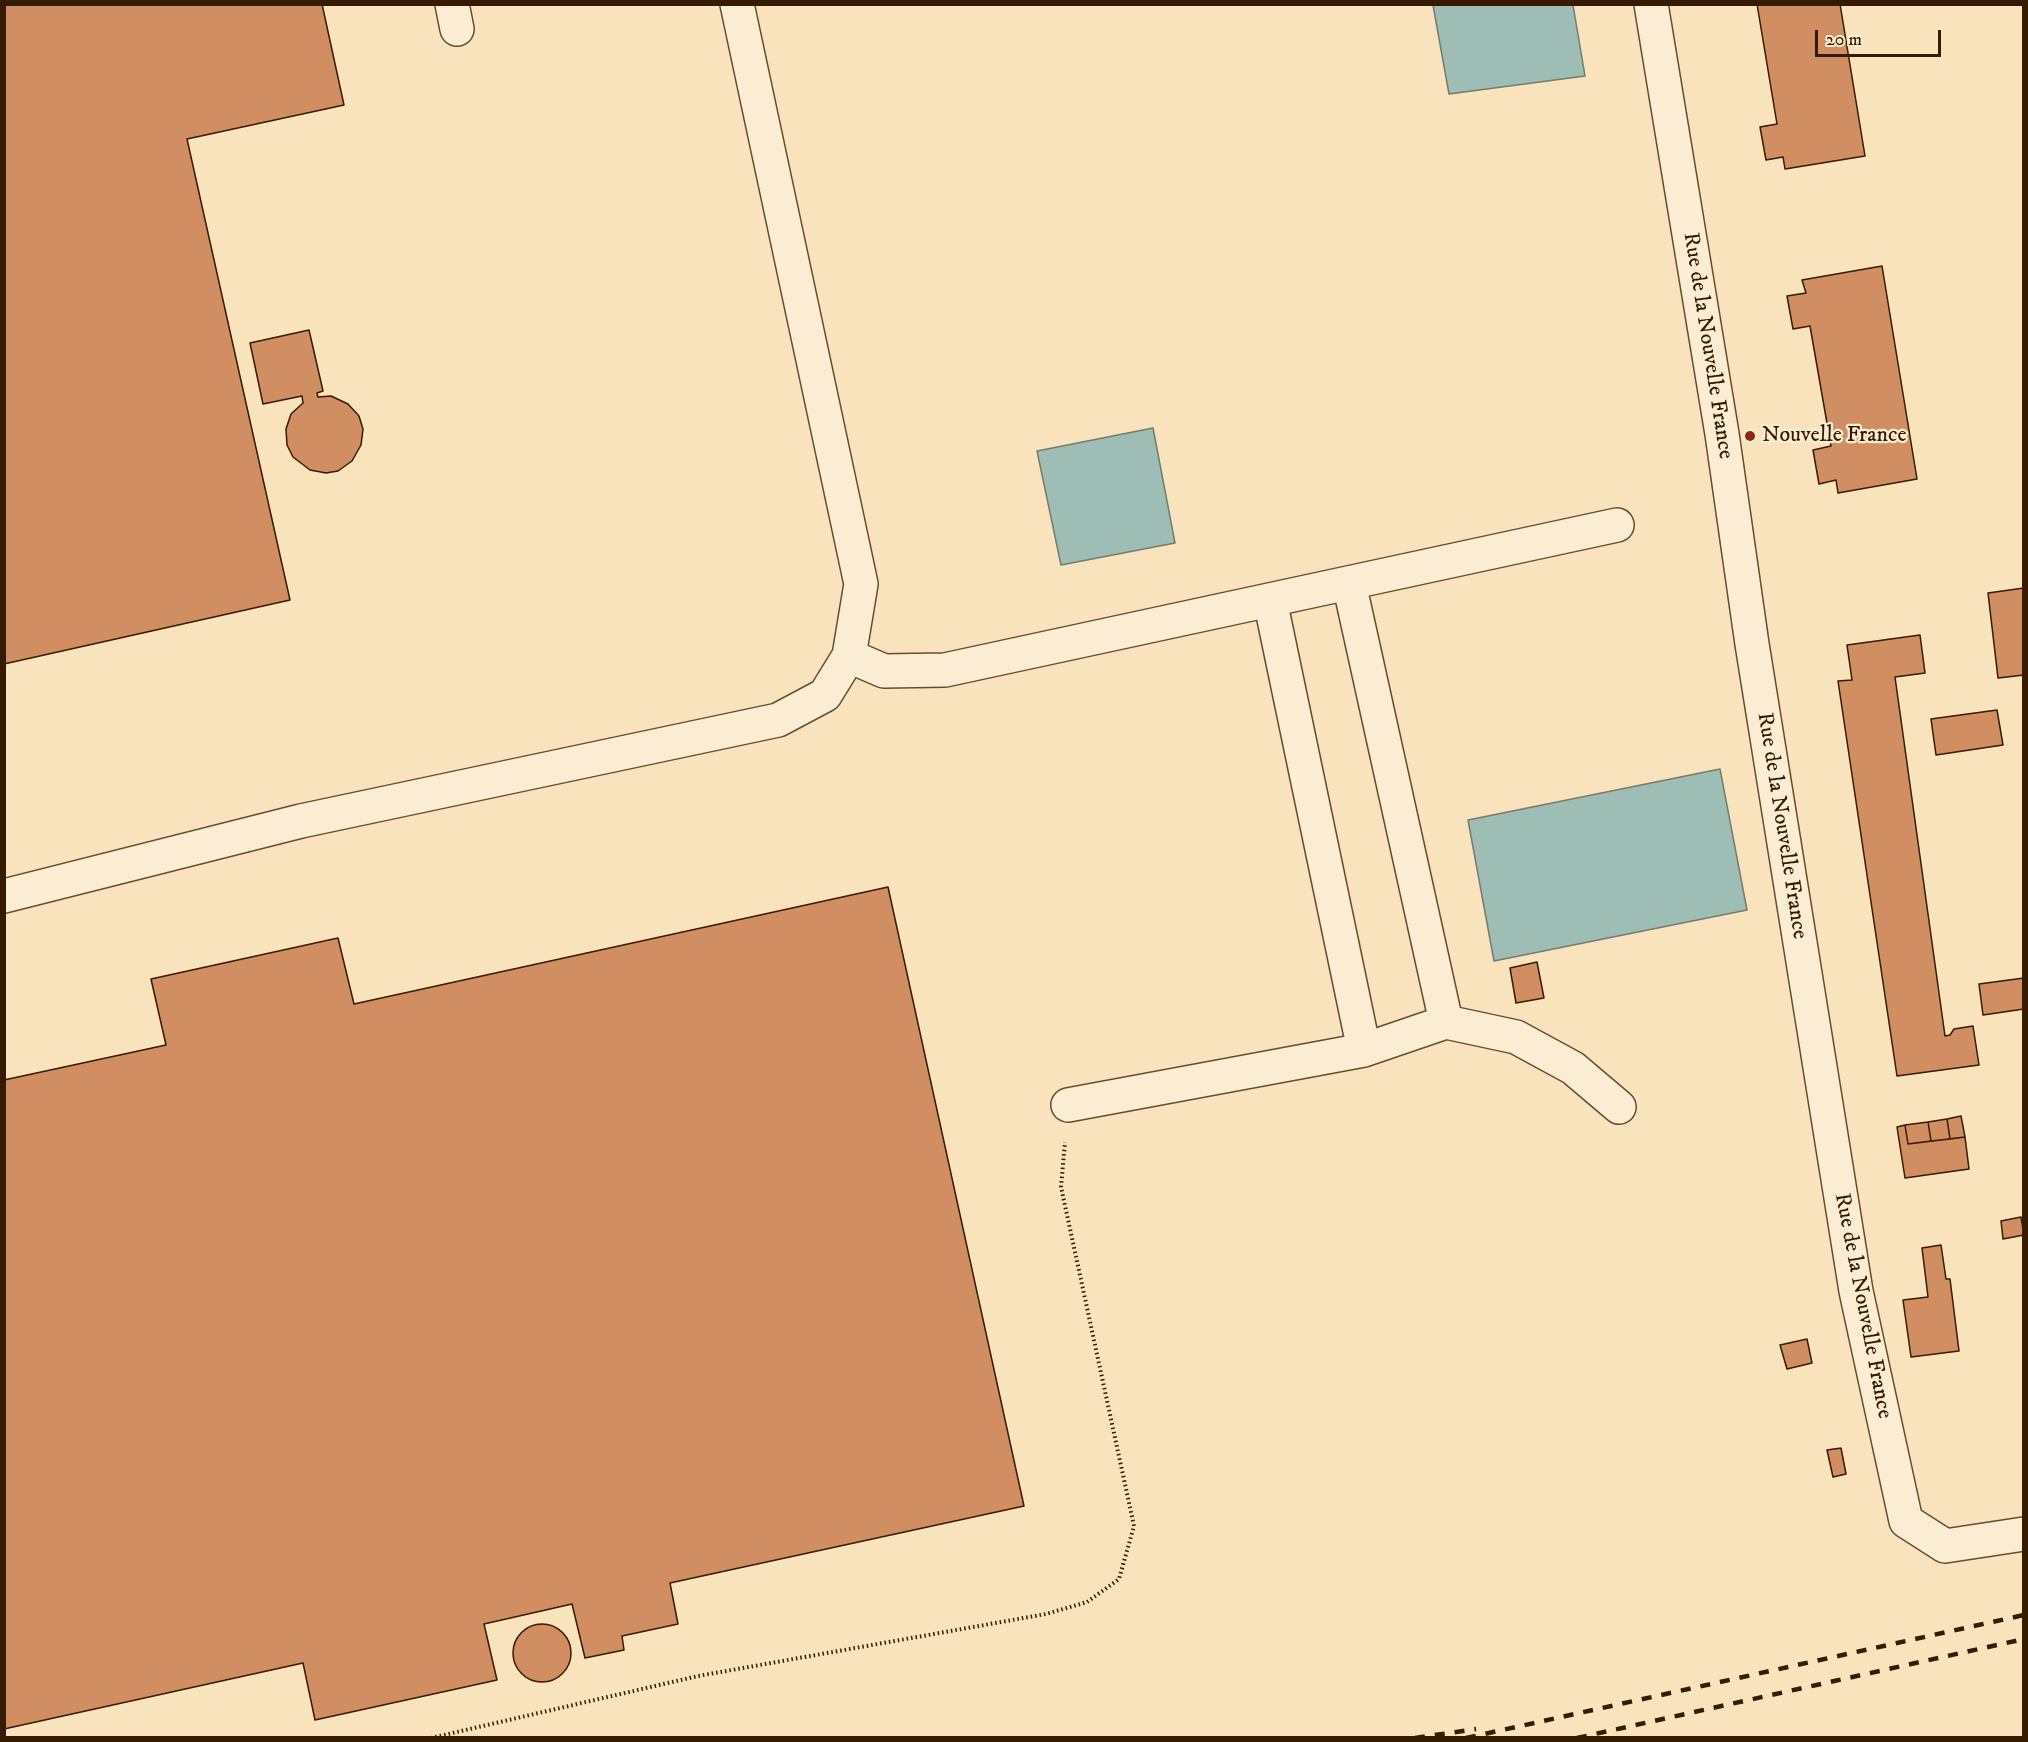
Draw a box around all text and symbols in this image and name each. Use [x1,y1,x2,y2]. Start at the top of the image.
scale bar [1818,18,1944,56]
text: 20 m [1826,29,1862,51]
street label: Rue de la Nouvelle France [1676,231,1738,461]
place label: Nouvelle France [1762,423,1907,449]
marker: Nouvelle France [1743,429,1757,443]
street label: Rue de la Nouvelle France [1750,711,1812,941]
street label: Rue de la Nouvelle France [1827,1191,1897,1421]

